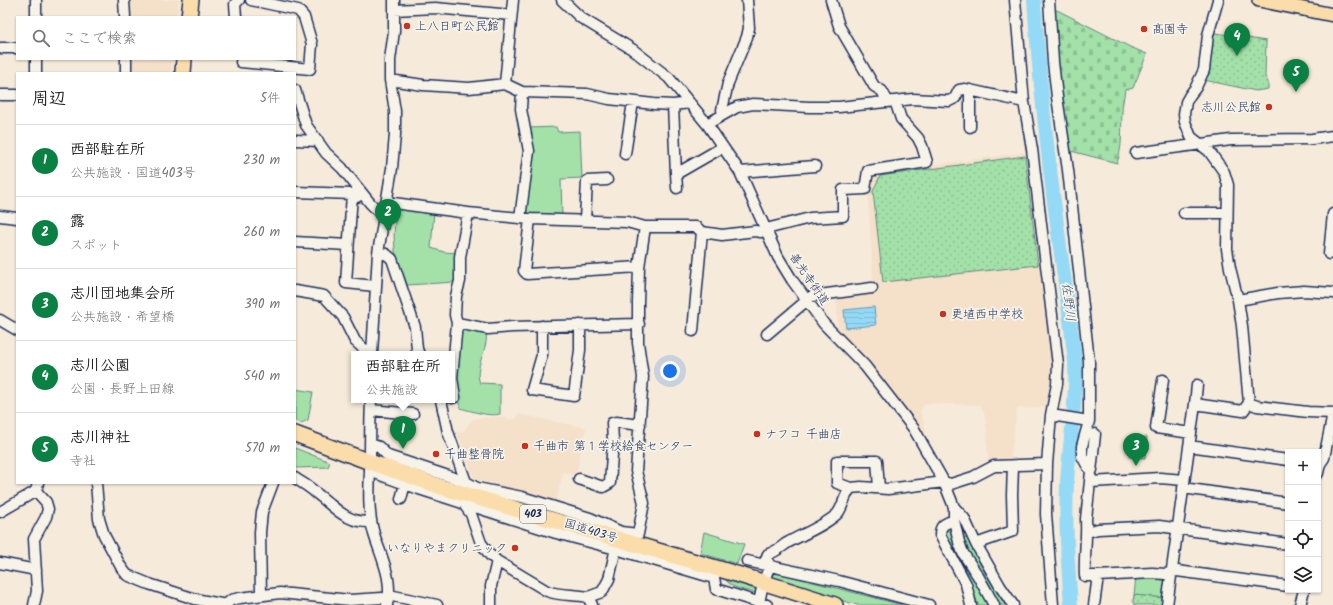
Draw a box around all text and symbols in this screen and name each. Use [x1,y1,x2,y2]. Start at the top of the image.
search box [16,16,296,60]
place label: 上八日町公民館 [415,17,499,36]
place label: 髙園寺 [1152,20,1188,39]
marker: 上八日町公民館 [402,21,412,31]
pin: 4 [1224,23,1250,56]
marker: 髙園寺 [1139,24,1149,34]
icon: search [30,27,52,49]
text: ここで検索 [62,27,137,51]
pin: 5 [1283,59,1309,92]
text: 周辺 [32,86,66,113]
text: 5件 [260,88,280,109]
place label: 志川公民館 [1201,98,1261,117]
marker: 志川公民館 [1264,102,1274,112]
text: 西部駐在所 [70,138,145,162]
text: 1 [43,150,47,171]
text: 230 m [243,150,280,171]
text: 公共施設 · 国道403号 [70,163,196,184]
pin: 2 [375,199,401,232]
text: 露 [70,210,85,234]
text: 2 [41,222,49,243]
text: 260 m [243,222,280,243]
text: スポット [70,235,122,256]
street label: 善光寺街道 [784,249,834,309]
water label: 佐野川 [1055,281,1081,323]
text: 志川団地集会所 [70,282,175,306]
text: 3 [41,294,49,315]
text: 390 m [244,294,280,315]
place label: 更埴西中学校 [951,305,1023,324]
text: 公共施設 · 希望橋 [70,307,175,328]
marker: 更埴西中学校 [938,309,948,319]
popup [351,351,455,403]
text: 志川公園 [70,354,130,378]
text: 西部駐在所 [365,355,441,379]
your location [660,361,680,381]
text: 4 [41,366,49,387]
text: 540 m [244,366,280,387]
text: 公園 · 長野上田線 [70,379,175,400]
text: 公共施設 [365,380,418,401]
pin: 1 [390,416,416,449]
place label: ナフコ 千曲店 [765,425,842,444]
text: 志川神社 [70,426,130,450]
marker: ナフコ 千曲店 [752,429,762,439]
pin: 3 [1123,433,1149,466]
place label: 千曲市 第１学校給食センター [533,437,693,456]
text: 5 [42,438,48,459]
text: 570 m [245,438,280,459]
marker: 千曲市 第１学校給食センター [520,441,530,451]
place label: 千曲整骨院 [444,445,504,464]
marker: 千曲整骨院 [431,449,441,459]
map controls [1285,449,1321,593]
button: + [1285,449,1321,485]
text: 寺社 [70,451,96,472]
button: − [1285,485,1321,521]
road number: 403 [520,505,546,523]
street label: 国道403号 [562,514,620,548]
button: locate [1285,521,1321,557]
place label: いなりやまクリニック [387,539,507,558]
marker: いなりやまクリニック [510,543,520,553]
button: layers [1285,557,1321,593]

